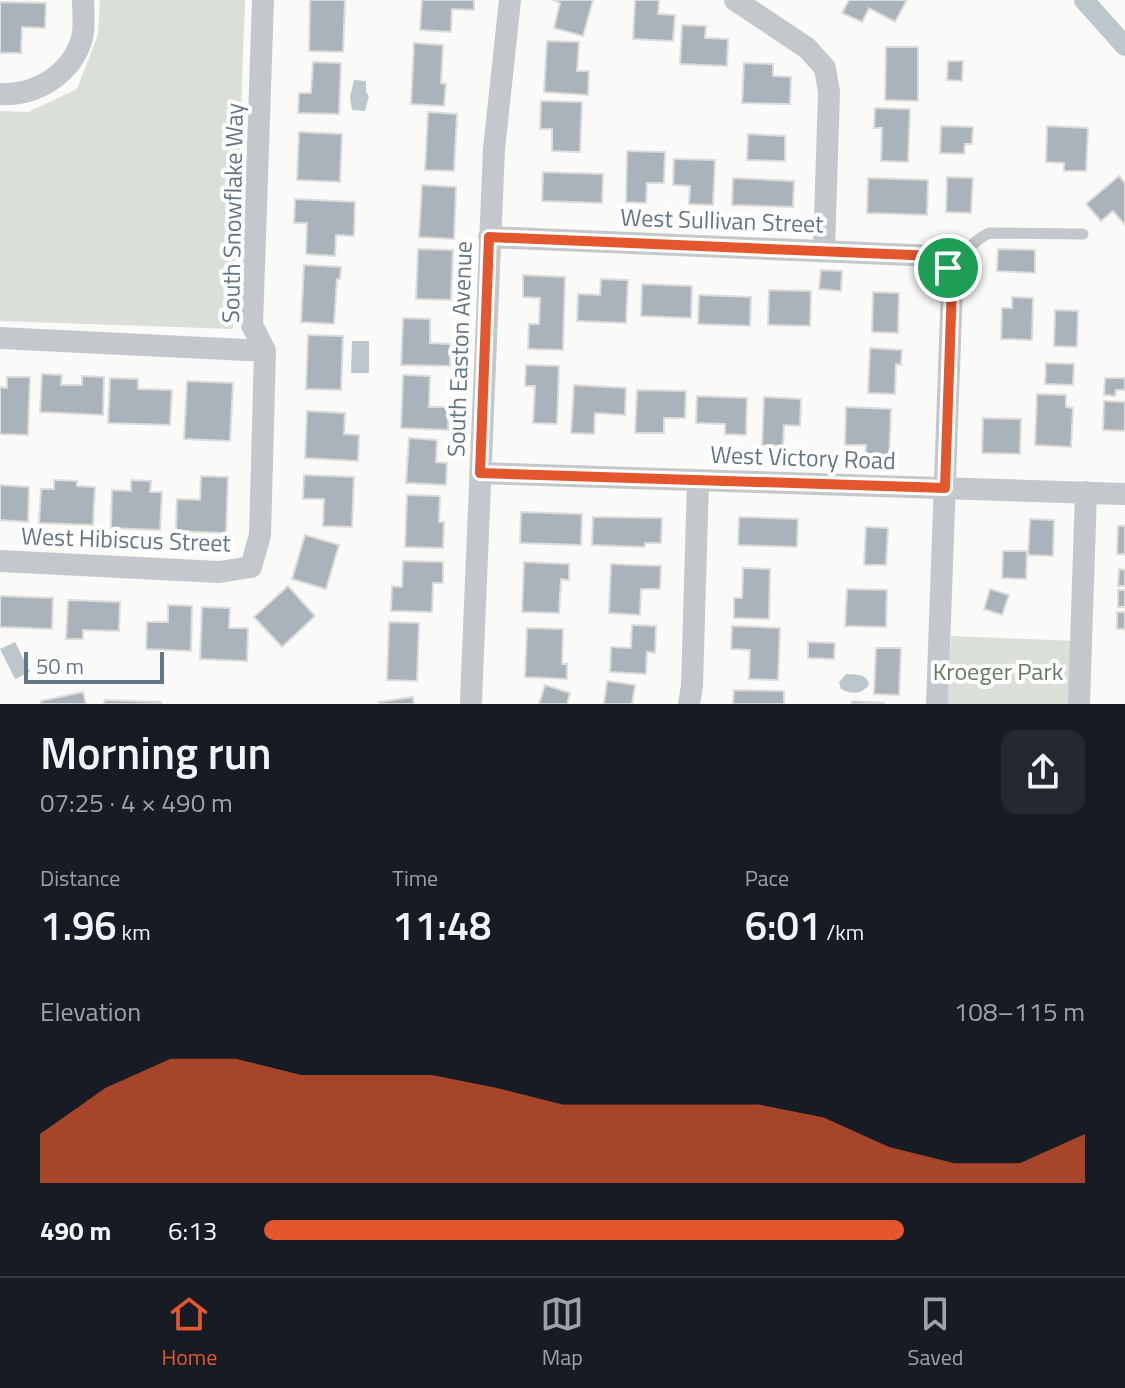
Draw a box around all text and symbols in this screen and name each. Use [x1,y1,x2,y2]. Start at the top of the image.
street label: South Snowflake Way [212,102,252,323]
street label: West Sullivan Street [620,198,825,242]
pin [914,234,982,302]
street label: South Easton Avenue [437,241,481,457]
icon: arrive [926,246,970,290]
street label: West Victory Road [710,436,896,478]
street label: West Hibiscus Street [21,517,232,561]
scale bar [24,648,164,684]
text: 50 m [36,649,84,683]
park label: Kroeger Park [933,653,1064,689]
text: Morning run [40,719,272,786]
button: share [1001,730,1085,814]
text: 07:25 · 4 × 490 m [40,783,233,822]
text: Distance [40,861,120,895]
text: Time [392,861,438,895]
text: Pace [745,861,789,895]
text: 1.96 [40,895,117,956]
text: 11:48 [392,895,492,956]
text: 6:01 [745,895,821,956]
text: km [117,915,151,949]
text: /km [821,915,864,949]
text: Elevation [40,992,141,1031]
text: 108–115 m [954,992,1085,1031]
text: 490 m [40,1211,111,1250]
text: 6:13 [168,1211,217,1250]
tab: Home [162,1292,217,1374]
tab: Map [540,1292,584,1374]
tab: Saved [907,1292,963,1374]

